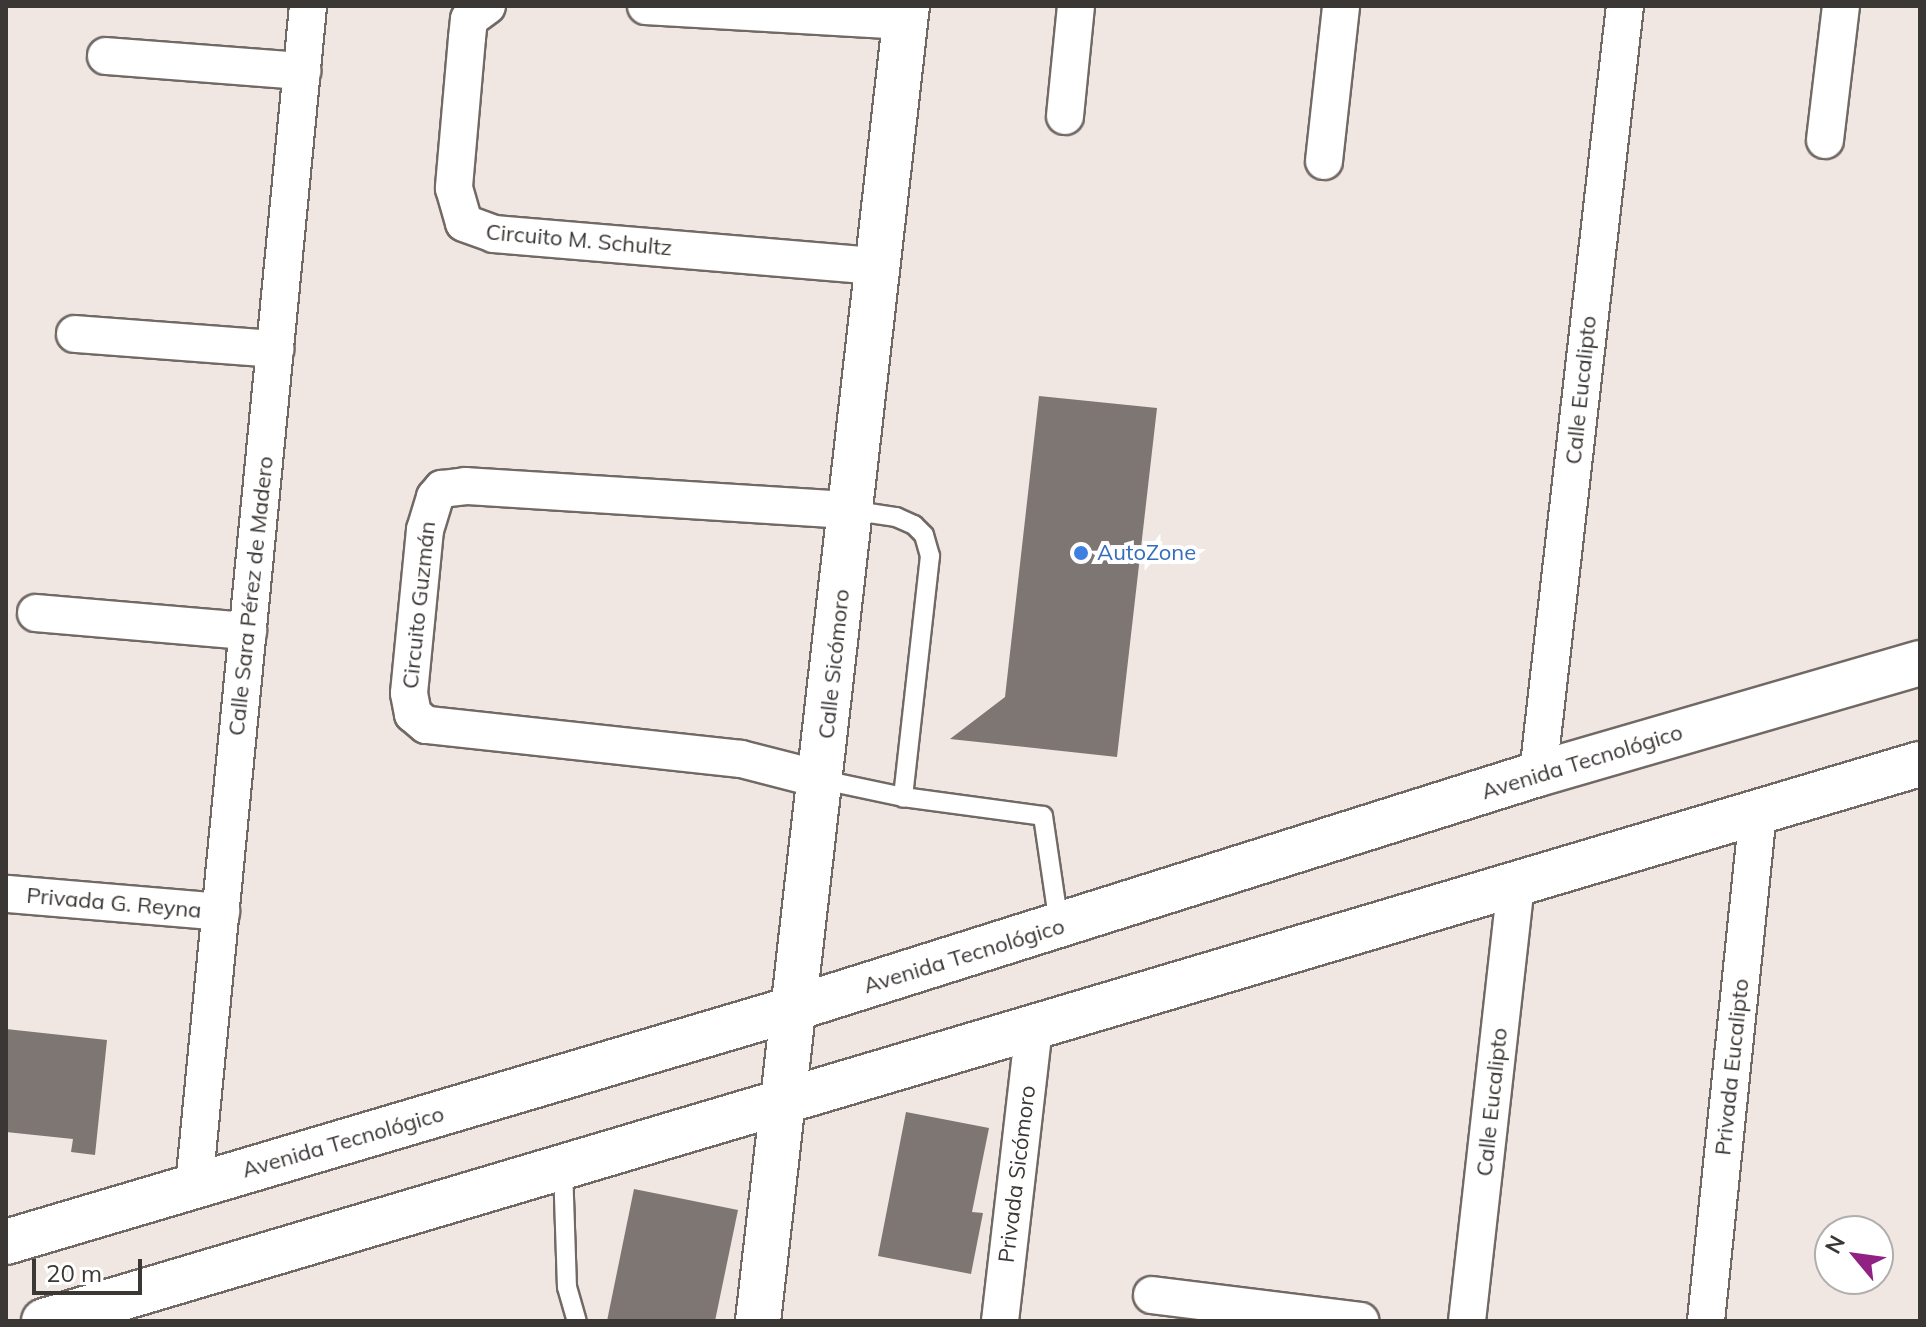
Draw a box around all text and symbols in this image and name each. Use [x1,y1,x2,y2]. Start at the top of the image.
street label: Circuito M. Schultz [485,219,673,261]
street label: Calle Eucalipto [1560,314,1602,466]
street label: Calle Sara Pérez de Madero [223,455,279,737]
street label: Circuito Guzmán [397,520,441,690]
place label: AutoZone [1097,540,1196,566]
marker: AutoZone [1072,544,1090,562]
street label: Calle Sicómoro [813,588,855,740]
street label: Avenida Tecnológico [1478,719,1686,805]
street label: Privada G. Reyna [25,882,203,924]
street label: Avenida Tecnológico [860,913,1068,999]
street label: Privada Eucalipto [1710,977,1754,1157]
street label: Calle Eucalipto [1471,1026,1513,1178]
street label: Privada Sicómoro [993,1084,1041,1264]
street label: Avenida Tecnológico [239,1101,447,1183]
north arrow [1814,1215,1894,1295]
text: N [1818,1230,1851,1258]
scale bar [36,1243,146,1293]
text: 20 m [46,1258,102,1288]

